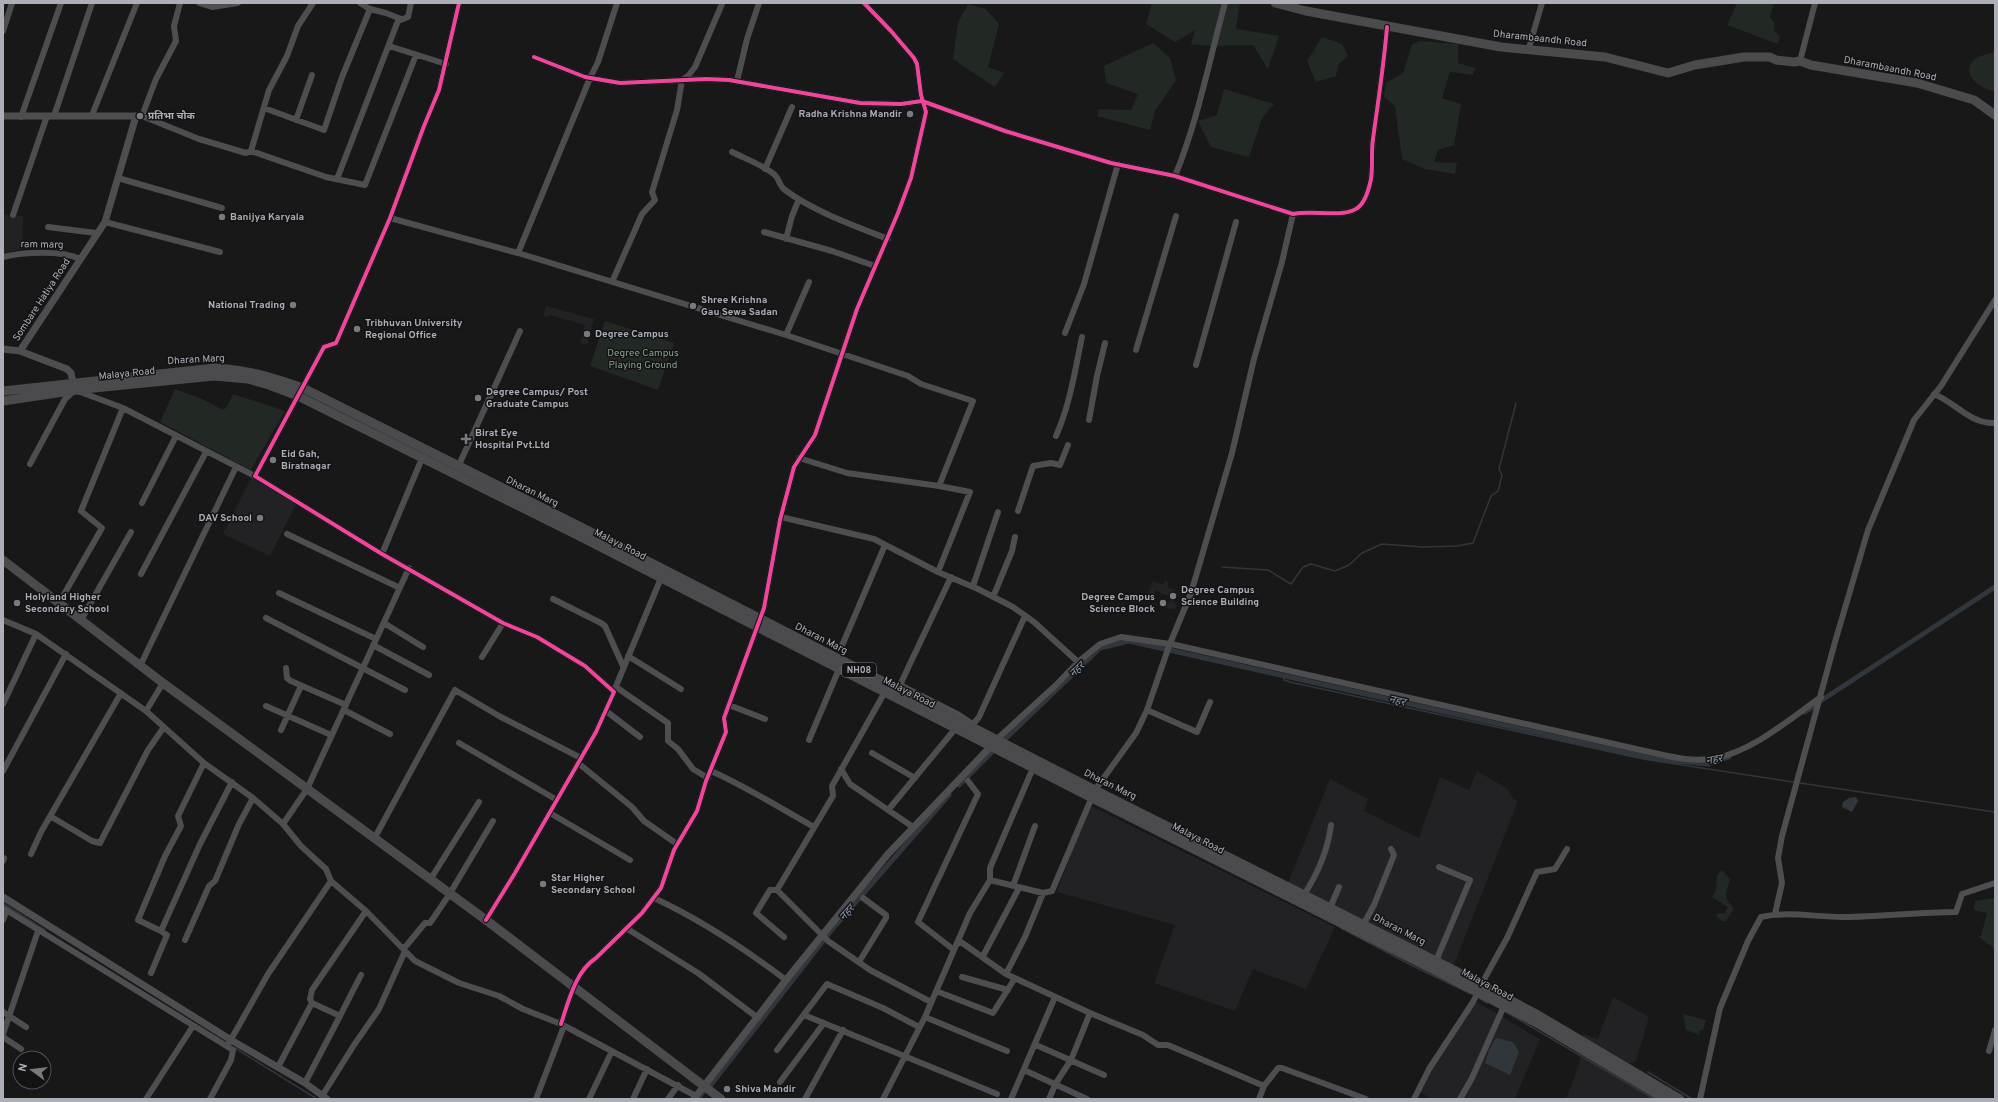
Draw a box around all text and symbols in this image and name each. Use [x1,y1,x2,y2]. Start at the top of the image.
street label: Dharambaandh Road [1492,28,1588,50]
street label: Dharambaandh Road [1842,54,1938,84]
place label: Radha Krishna Mandir [799,108,903,121]
marker: Radha Krishna Mandir [905,109,915,119]
place label: प्रतिभा चौक [148,110,195,123]
marker: प्रतिभा चौक [135,111,145,121]
place label: Banijya Karyala [230,211,304,224]
marker: Banijya Karyala [217,212,227,222]
street label: ram marg [20,238,64,252]
street label: Sombare Hatiya Road [10,256,74,344]
place label: Shree Krishna Gau Sewa Sadan [701,294,778,319]
place label: National Trading [208,299,285,312]
marker: National Trading [288,300,298,310]
marker: Shree Krishna Gau Sewa Sadan [688,301,698,311]
place label: Tribhuvan University Regional Office [365,317,463,342]
marker: Tribhuvan University Regional Office [352,324,362,334]
place label: Degree Campus [595,328,669,341]
marker: Degree Campus [582,329,592,339]
park label: Degree Campus Playing Ground [607,347,679,372]
street label: Dharan Marg [167,352,225,368]
street label: Malaya Road [98,365,156,383]
place label: Degree Campus/ Post Graduate Campus [486,386,588,411]
marker: Degree Campus/ Post Graduate Campus [473,393,483,403]
place label: Birat Eye Hospital Pvt.Ltd [475,427,550,452]
marker: Birat Eye Hospital Pvt.Ltd [460,433,472,445]
place label: Eid Gah, Biratnagar [281,448,332,473]
marker: Eid Gah, Biratnagar [268,455,278,465]
street label: Dharan Marg [503,474,561,510]
place label: DAV School [199,512,252,525]
marker: DAV School [255,513,265,523]
street label: Malaya Road [592,526,648,564]
place label: Degree Campus Science Building [1181,584,1259,609]
place label: Holyland Higher Secondary School [25,591,109,616]
place label: Degree Campus Science Block [1081,591,1155,616]
marker: Degree Campus Science Building [1168,591,1178,601]
marker: Holyland Higher Secondary School [12,598,22,608]
marker: Degree Campus Science Block [1158,598,1168,608]
street label: Dharan Marg [792,620,850,658]
water label: नहर [1066,658,1090,681]
road number: NH08 [842,663,876,677]
street label: Malaya Road [881,674,937,712]
water label: नहर [1387,692,1409,710]
water label: नहर [1705,751,1726,768]
street label: Dharan Marg [1081,767,1139,803]
street label: Malaya Road [1170,820,1226,858]
place label: Star Higher Secondary School [551,872,635,897]
marker: Star Higher Secondary School [538,879,548,889]
water label: नहर [836,900,859,924]
street label: Dharan Marg [1370,911,1428,949]
street label: Malaya Road [1459,966,1515,1004]
north arrow [12,1050,52,1090]
text: N [16,1062,31,1073]
place label: Shiva Mandir [735,1083,797,1096]
marker: Shiva Mandir [722,1084,732,1094]

